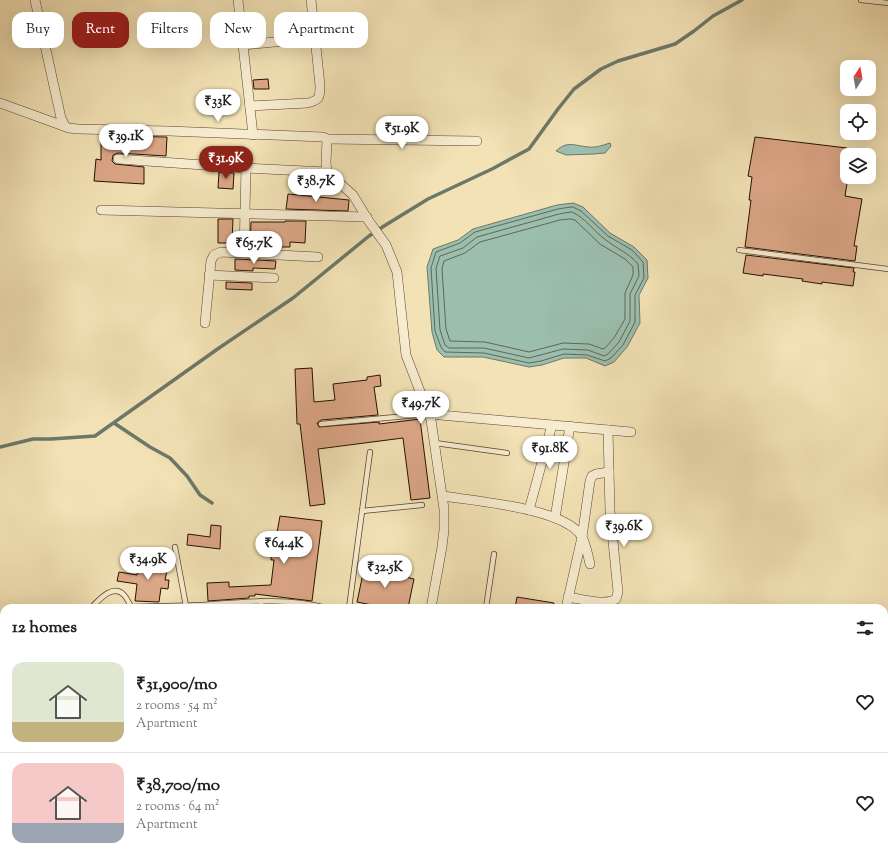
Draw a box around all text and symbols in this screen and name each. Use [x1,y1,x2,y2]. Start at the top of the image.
chip: Buy [12,12,64,48]
chip: Rent [72,12,129,48]
chip: Filters [137,12,202,48]
chip: New [210,12,266,48]
chip: Apartment [274,12,368,48]
north arrow [840,60,876,96]
map controls [840,60,876,184]
pin: ₹33K [194,89,242,123]
text: ₹33K [204,93,232,111]
button: locate [840,104,876,140]
pin: ₹51.9K [369,116,435,150]
text: ₹51.9K [384,120,420,138]
pin: ₹39.1K [93,124,159,158]
text: ₹39.1K [108,128,144,146]
pin: ₹31.9K [193,146,259,180]
button: layers [840,148,876,184]
text: ₹31.9K [208,150,244,168]
pin: ₹38.7K [283,169,349,203]
text: ₹38.7K [297,173,335,191]
pin: ₹65.7K [221,231,287,265]
text: ₹65.7K [235,235,273,253]
pin: ₹49.7K [388,391,454,425]
text: ₹49.7K [401,395,441,413]
pin: ₹91.8K [517,436,583,470]
text: ₹91.8K [531,440,569,458]
pin: ₹39.6K [591,514,657,548]
text: ₹39.6K [605,518,643,536]
pin: ₹64.4K [251,531,317,565]
text: ₹64.4K [264,535,304,553]
pin: ₹34.9K [115,547,181,581]
text: ₹34.9K [129,551,167,569]
pin: ₹32.5K [352,555,418,589]
text: ₹32.5K [367,559,403,577]
text: 12 homes [12,616,77,640]
icon: filters [854,617,876,639]
text: ₹31,900/mo [136,673,217,697]
icon: home [44,678,92,726]
icon: heart [854,691,876,713]
text: 2 rooms · 54 m² [136,697,218,715]
text: Apartment [136,715,197,733]
text: ₹38,700/mo [136,774,220,798]
icon: home [44,779,92,827]
icon: heart [854,792,876,814]
text: 2 rooms · 64 m² [136,798,219,816]
text: Apartment [136,816,197,834]

